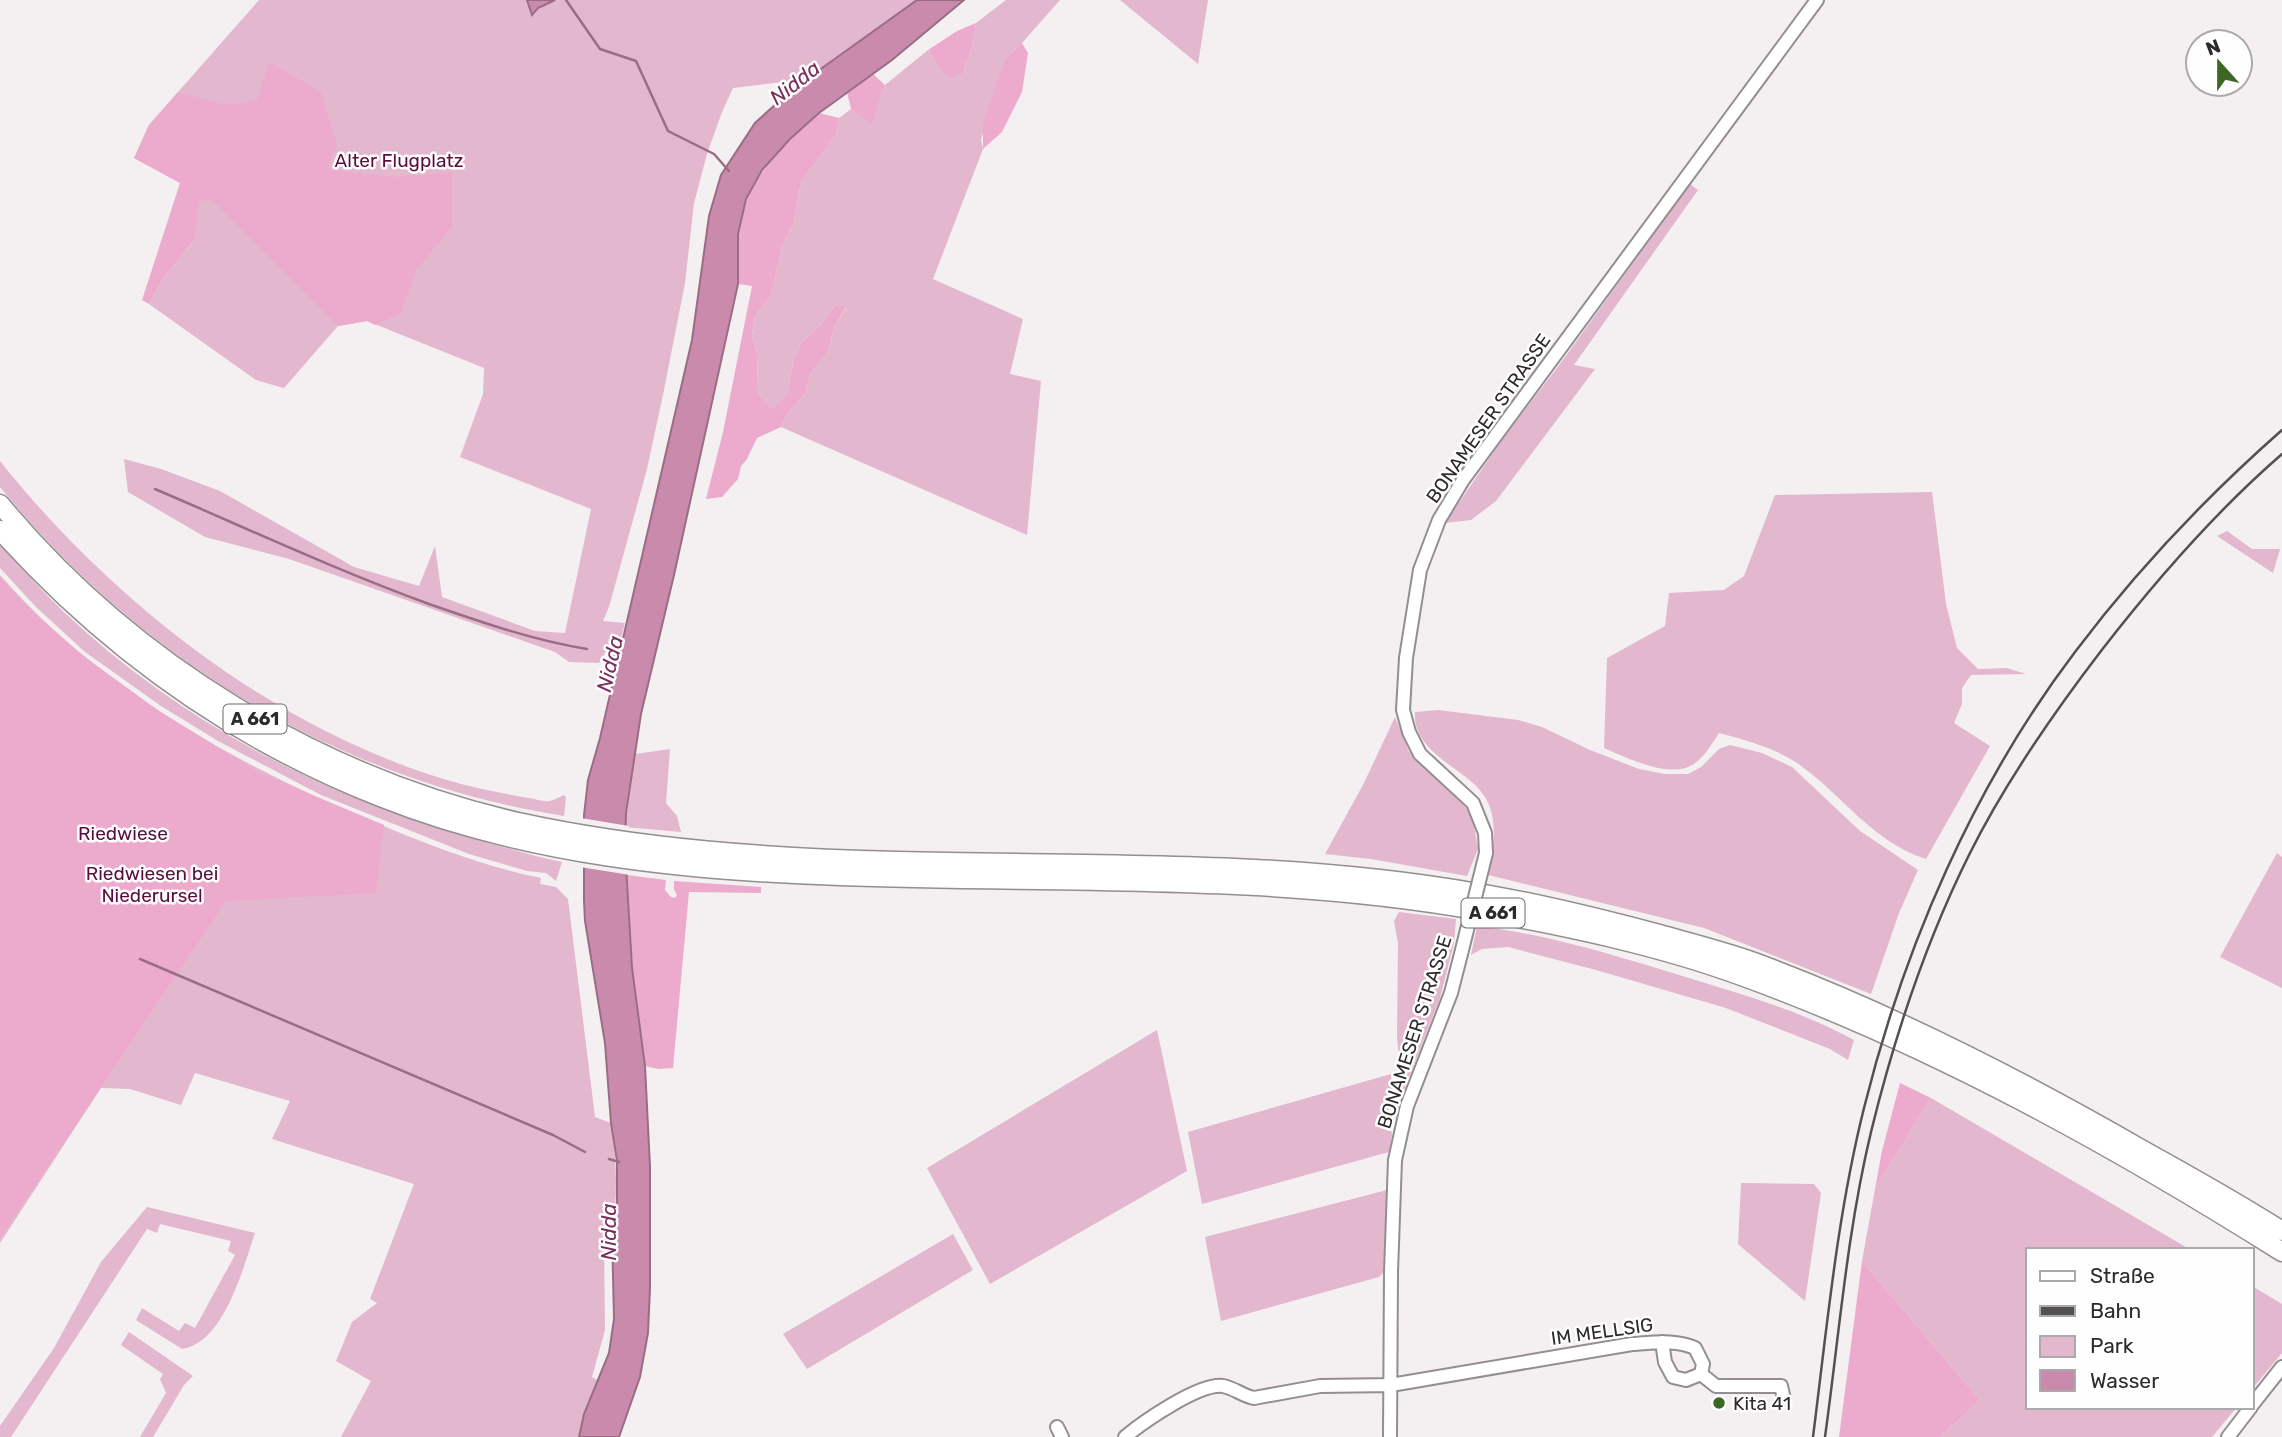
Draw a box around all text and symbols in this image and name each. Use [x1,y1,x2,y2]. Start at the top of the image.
north arrow [2184,28,2254,98]
text: N [2203,34,2224,61]
water label: Nidda [765,55,825,110]
park label: Alter Flugplatz [335,149,463,172]
street label: BONAMESER STRASSE [1421,329,1556,507]
water label: Nidda [591,633,628,694]
road number: A 661 [224,704,286,734]
park label: Riedwiese [78,822,168,845]
park label: Riedwiesen bei Niederursel [86,862,218,907]
road number: A 661 [1462,898,1524,928]
street label: BONAMESER STRASSE [1372,933,1457,1131]
water label: Nidda [596,1204,621,1261]
legend [2026,1248,2254,1409]
text: Straße [2090,1263,2155,1288]
text: Bahn [2090,1298,2141,1323]
street label: IM MELLSIG [1550,1313,1655,1350]
text: Park [2090,1333,2134,1358]
text: Wasser [2090,1368,2159,1393]
place label: Kita 41 [1733,1392,1791,1415]
marker: Kita 41 [1711,1395,1727,1411]

